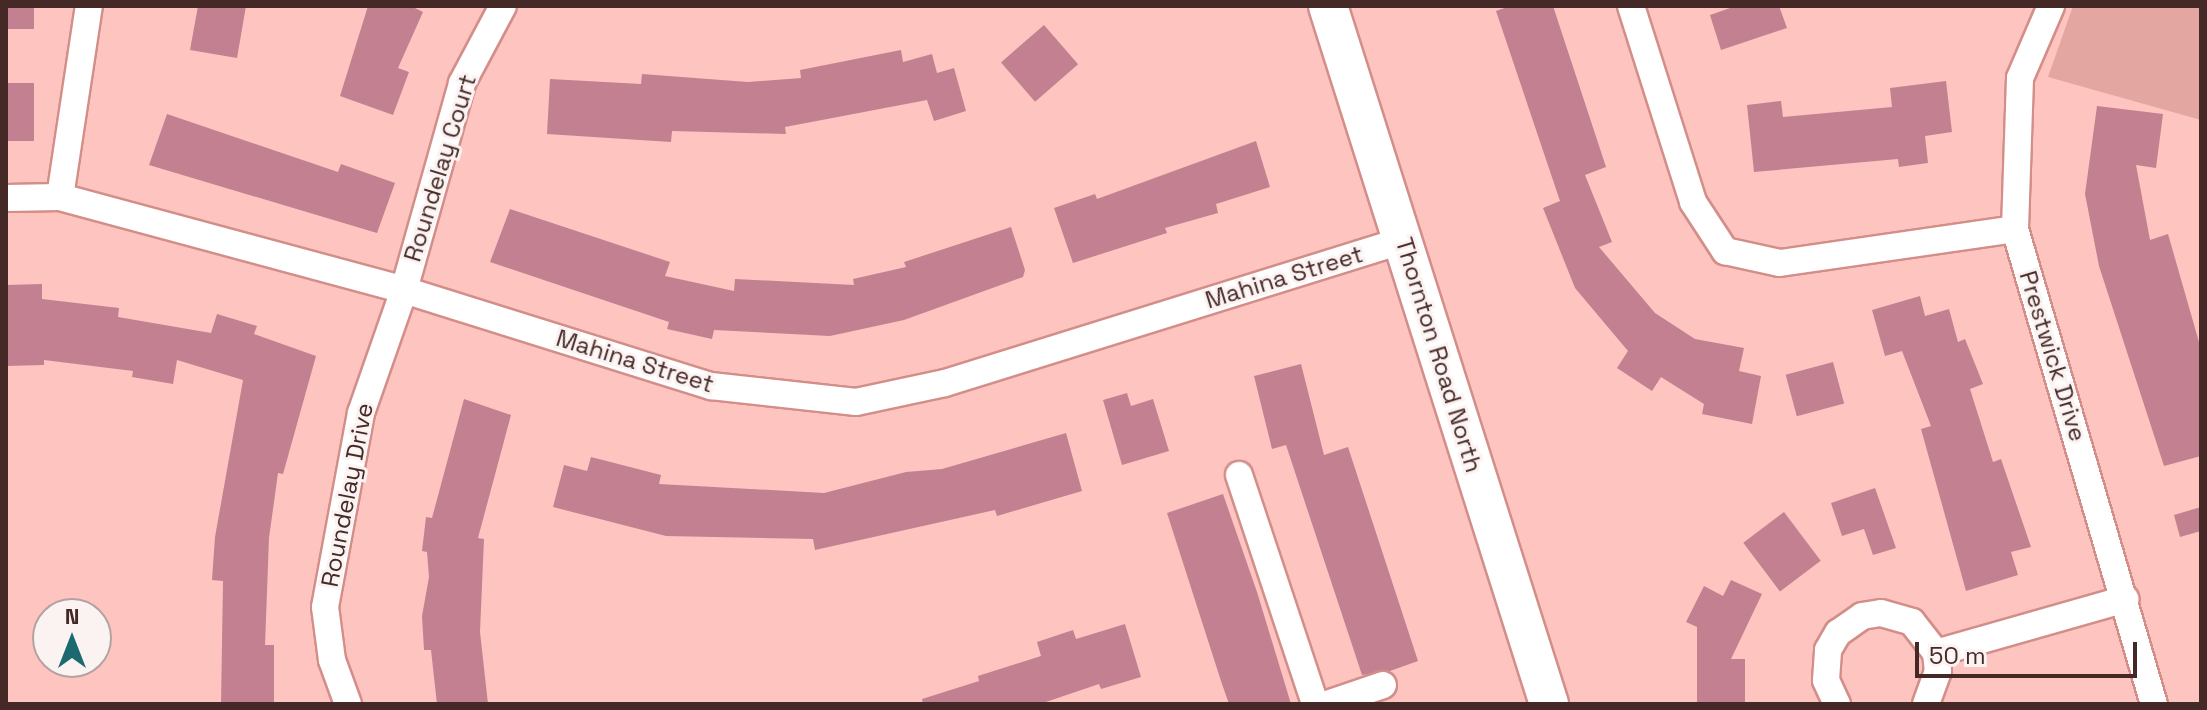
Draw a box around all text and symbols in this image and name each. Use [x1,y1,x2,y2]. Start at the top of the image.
street label: Roundelay Court [398,71,482,265]
street label: Thornton Road North [1390,234,1488,476]
street label: Mahina Street [1202,239,1366,315]
street label: Prestwick Drive [2013,267,2093,445]
street label: Mahina Street [553,323,717,399]
street label: Roundelay Drive [315,401,379,589]
north arrow [32,598,112,678]
text: N [65,602,79,630]
scale bar [1919,626,2141,676]
text: 50 m [1929,640,1986,671]

